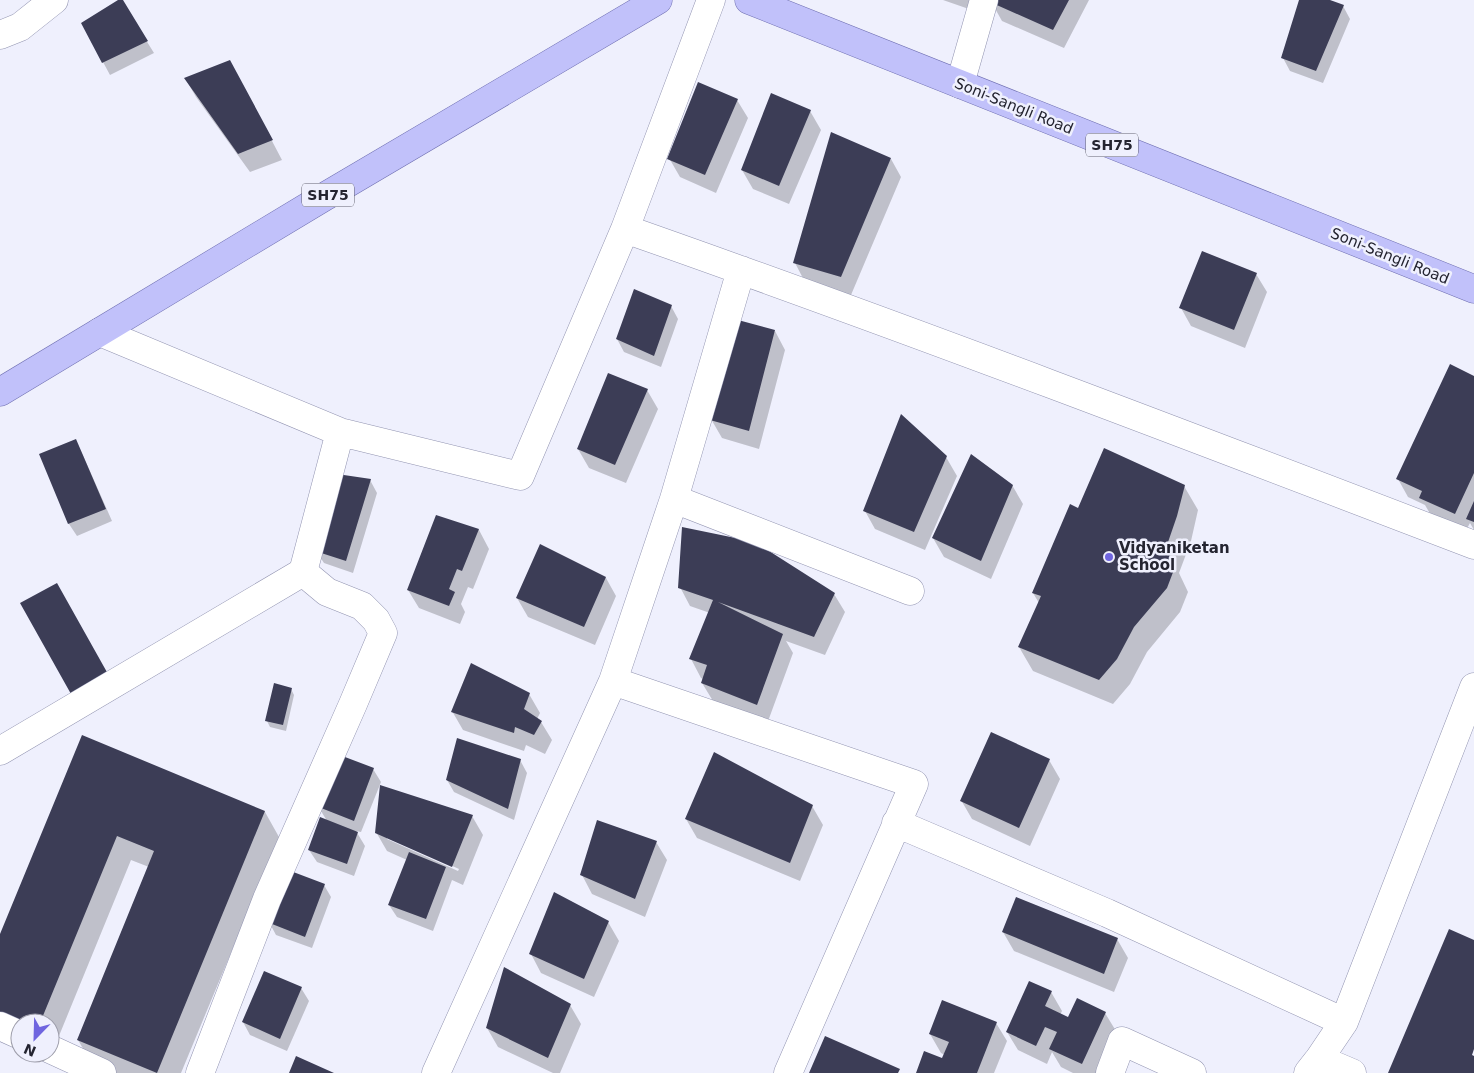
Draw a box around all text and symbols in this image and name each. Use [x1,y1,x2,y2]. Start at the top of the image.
street label: Soni-Sangli Road [952,74,1076,138]
road number: SH75 [1086,134,1138,156]
road number: SH75 [302,184,354,206]
street label: Soni-Sangli Road [1328,224,1452,288]
place label: Vidyaniketan School [1119,539,1230,574]
marker: Vidyaniketan School [1103,551,1115,563]
north arrow [10,1013,60,1063]
text: N [21,1040,38,1060]

